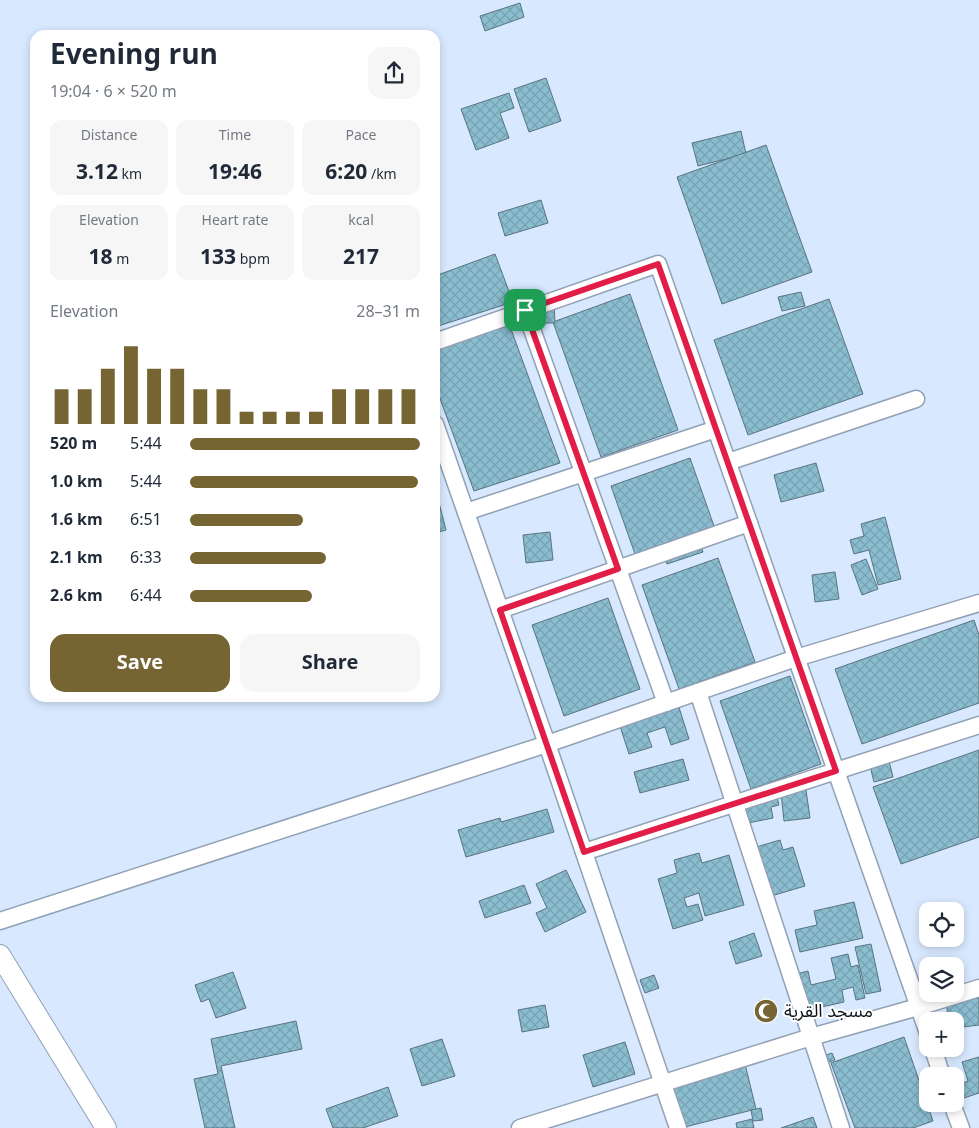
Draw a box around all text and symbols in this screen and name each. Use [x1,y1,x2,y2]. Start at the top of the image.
text: Evening run [50,26,218,85]
button: share [368,47,420,99]
text: 19:04 · 6 × 520 m [50,75,177,109]
text: Distance [81,121,137,150]
text: Time [219,121,251,150]
text: Pace [346,121,376,150]
text: 3.12 [76,150,118,194]
text: 19:46 [208,150,262,194]
text: 6:20 [325,150,367,194]
text: km [118,160,142,189]
text: /km [367,160,397,189]
text: Elevation [79,206,139,235]
text: Heart rate [202,206,268,235]
text: kcal [348,206,374,235]
text: 18 [89,235,113,279]
text: 133 [200,235,236,279]
text: 217 [343,235,379,279]
text: m [113,245,129,274]
text: bpm [236,245,270,274]
pin [504,289,546,331]
text: Elevation [50,295,118,329]
text: 28–31 m [356,295,420,329]
icon: arrive [511,296,539,324]
text: 520 m [50,427,97,461]
text: 5:44 [130,427,162,461]
text: 1.0 km [50,465,103,499]
text: 5:44 [130,465,162,499]
text: 1.6 km [50,503,103,537]
text: 6:51 [130,503,162,537]
text: 2.1 km [50,541,103,575]
text: 6:33 [130,541,162,575]
text: 2.6 km [50,579,103,613]
text: 6:44 [130,579,162,613]
button: Save [50,634,230,692]
button: Share [240,634,420,692]
map controls [919,902,964,1112]
button: locate [919,902,964,947]
button: layers [919,957,964,1002]
place label: مسجد القرية [784,992,873,1030]
mosque icon: مسجد القرية [753,998,779,1024]
button: + [919,1012,964,1057]
button: − [919,1067,964,1112]

